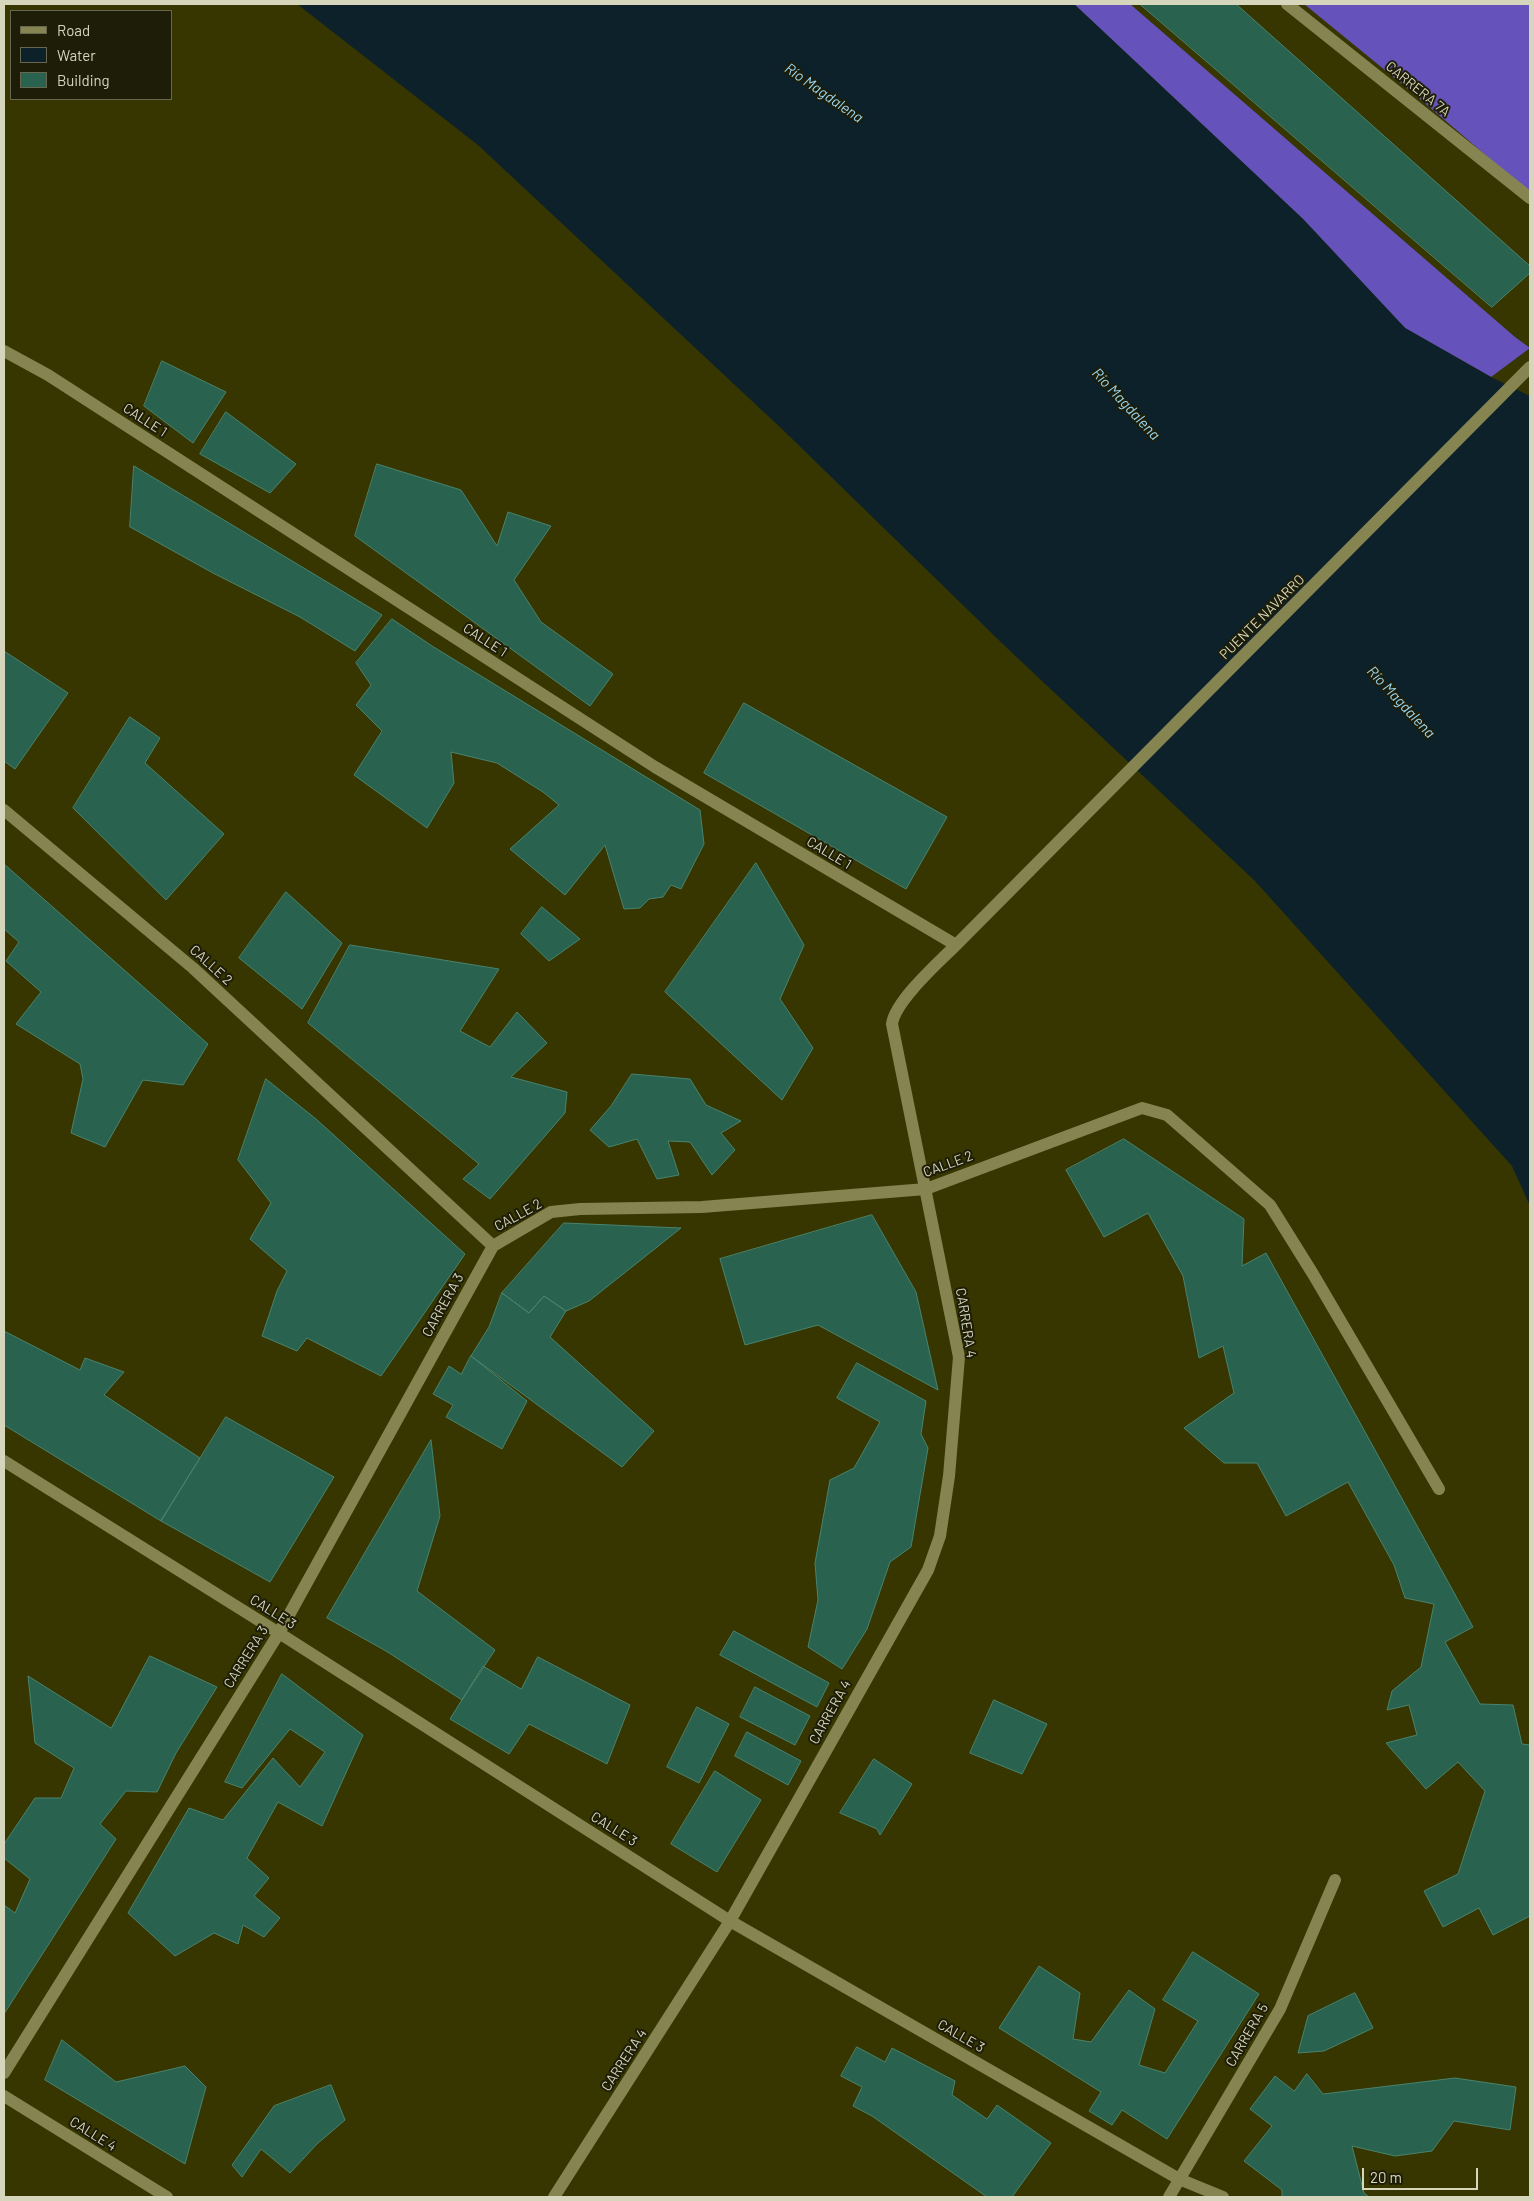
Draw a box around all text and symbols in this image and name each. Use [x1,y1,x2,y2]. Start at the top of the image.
legend [10,10,172,100]
text: Road [57,21,90,39]
text: Water [57,46,96,64]
street label: CARRERA 7A [1382,58,1454,120]
water label: Río Magdalena [781,59,867,127]
text: Building [57,71,110,89]
water label: Río Magdalena [1088,364,1164,444]
street label: CALLE 1 [120,400,170,440]
street label: PUENTE NAVARRO [1216,571,1308,663]
street label: CALLE 1 [460,620,510,660]
water label: Río Magdalena [1363,662,1439,742]
street label: CALLE 1 [804,833,854,873]
street label: CALLE 2 [186,941,236,989]
street label: CALLE 2 [921,1147,975,1181]
street label: CALLE 2 [491,1195,545,1235]
street label: CARRERA 3 [419,1270,467,1340]
street label: CARRERA 4 [952,1287,980,1359]
street label: CALLE 3 [247,1591,299,1633]
street label: CARRERA 3 [220,1623,272,1691]
street label: CARRERA 4 [806,1677,854,1747]
street label: CALLE 3 [588,1808,640,1850]
street label: CARRERA 5 [1222,2000,1272,2070]
street label: CALLE 3 [935,2016,987,2056]
street label: CARRERA 4 [598,2026,650,2094]
street label: CALLE 4 [67,2113,119,2155]
scale bar [1364,2158,1480,2190]
text: 20 m [1370,2168,1402,2186]

